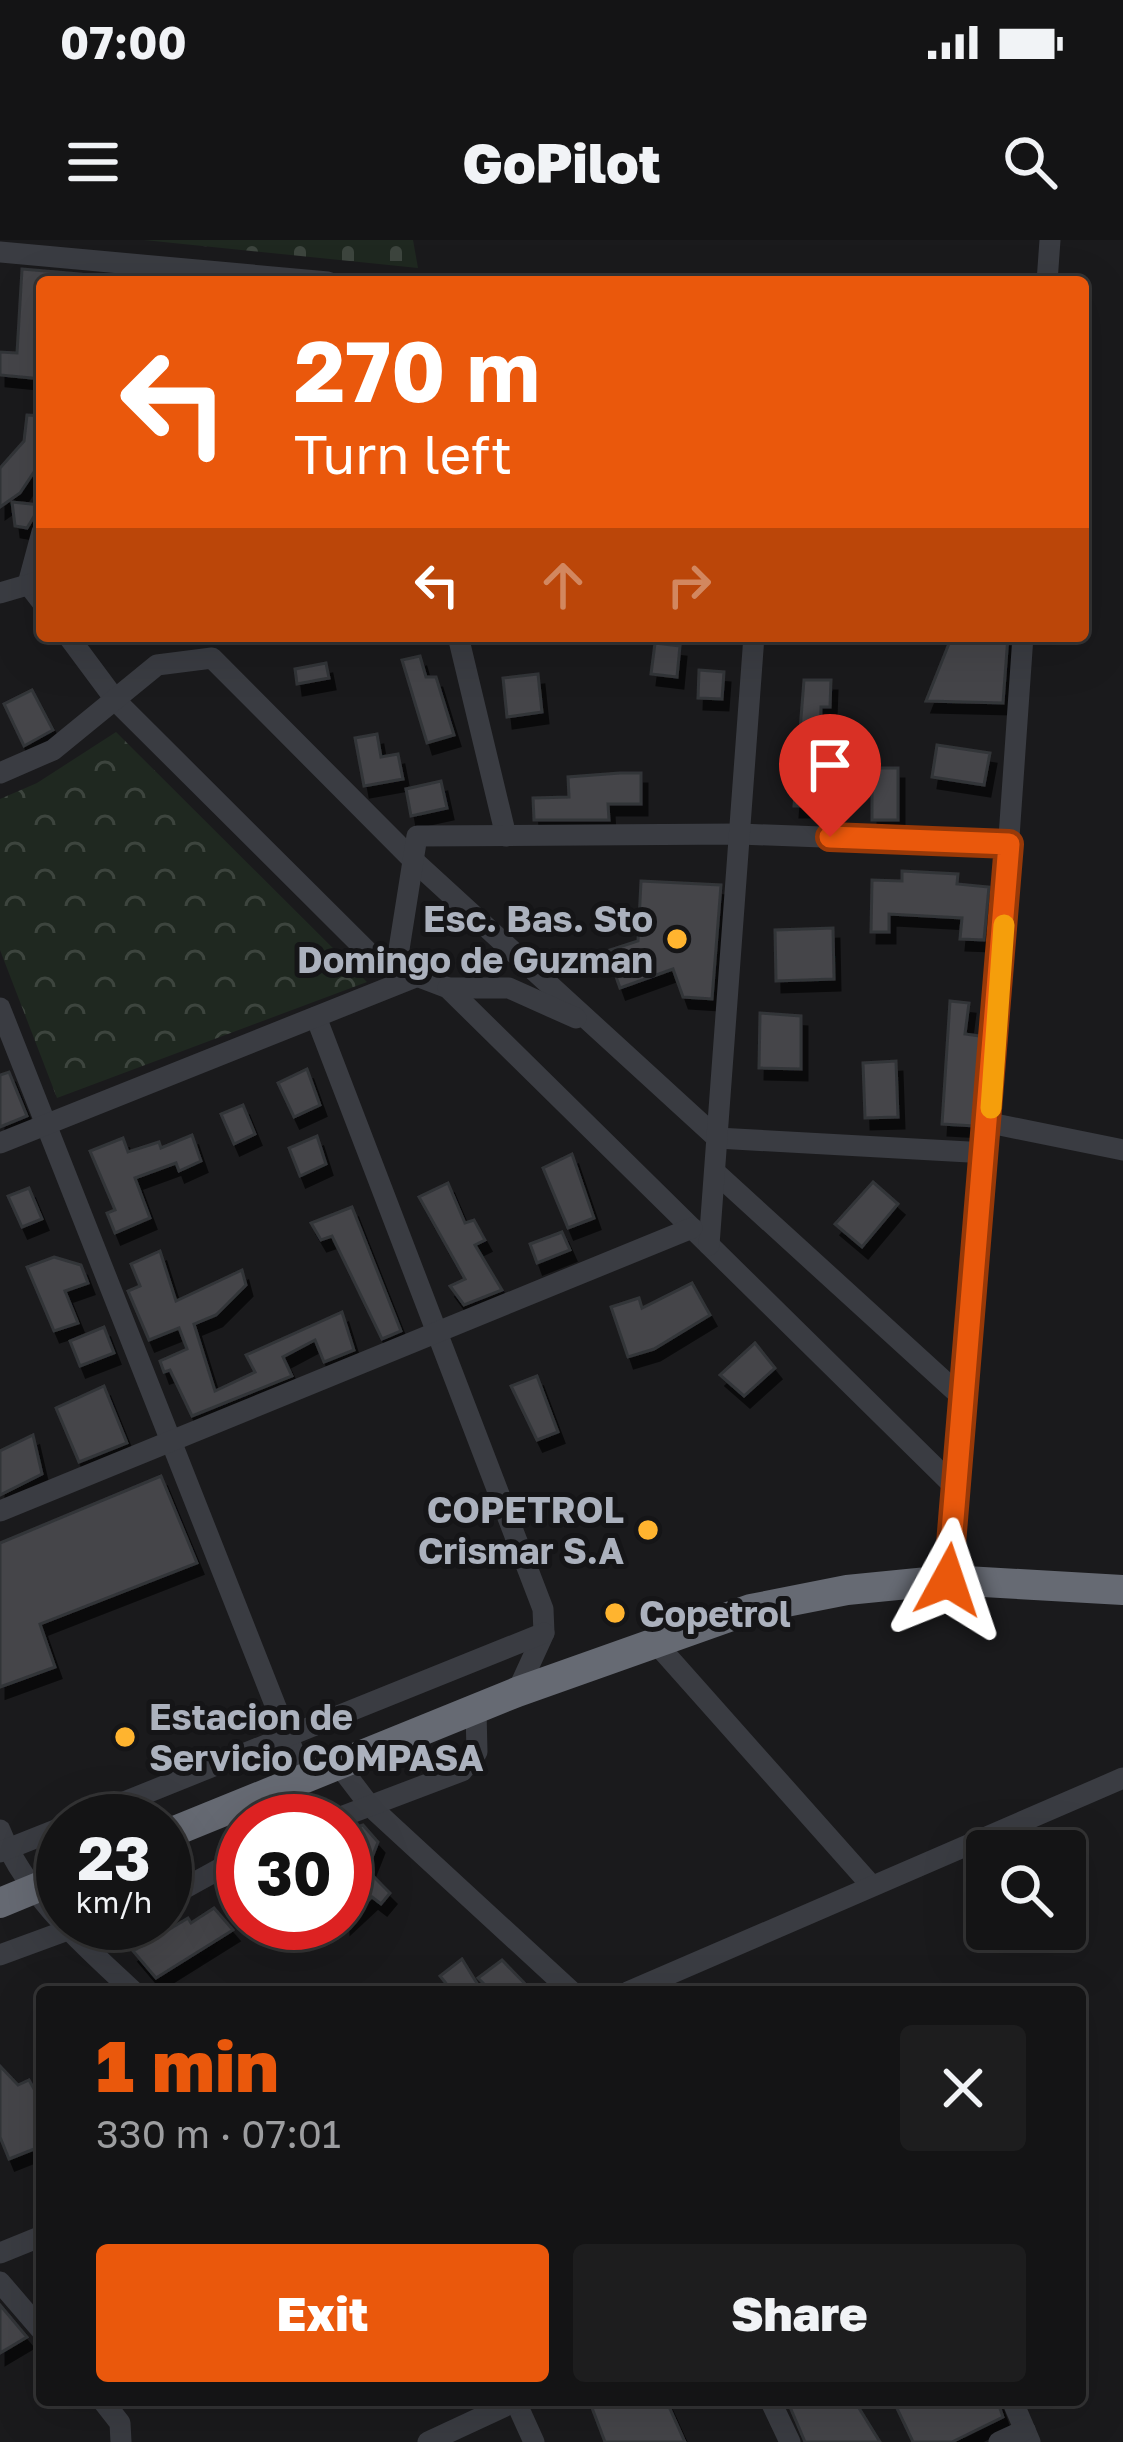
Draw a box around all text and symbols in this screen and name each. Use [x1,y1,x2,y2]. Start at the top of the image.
text: 07:00 [60,15,187,69]
icon: menu [60,129,126,195]
icon: search [997,129,1063,195]
text: GoPilot [462,130,661,195]
text: 270 m [294,320,540,420]
icon: left [96,324,252,480]
text: Turn left [294,421,512,486]
icon: left [404,552,470,618]
icon: ahead [530,552,596,618]
icon: right [656,552,722,618]
pin [779,714,881,837]
icon: arrive [797,732,863,798]
place label: Esc. Bas. Sto Domingo de Guzman [297,897,653,981]
marker: Esc. Bas. Sto Domingo de Guzman [664,926,690,952]
place label: COPETROL Crismar S.A [418,1488,624,1572]
marker: COPETROL Crismar S.A [635,1517,661,1543]
position arrow [885,1517,1011,1643]
place label: Copetrol [639,1592,791,1635]
marker: Copetrol [602,1600,628,1626]
place label: Estacion de Servicio COMPASA [149,1695,484,1779]
marker: Estacion de Servicio COMPASA [112,1724,138,1750]
speed limit sign: 30 [216,1794,372,1950]
text: 23 [77,1821,151,1893]
map controls [966,1830,1086,1950]
button: search [966,1830,1086,1950]
text: km/h [76,1884,152,1920]
text: 1 min [96,2021,279,2108]
button: close [900,2025,1026,2151]
text: 330 m · 07:01 [96,2110,341,2157]
button: Exit [96,2244,549,2382]
button: Share [573,2244,1026,2382]

